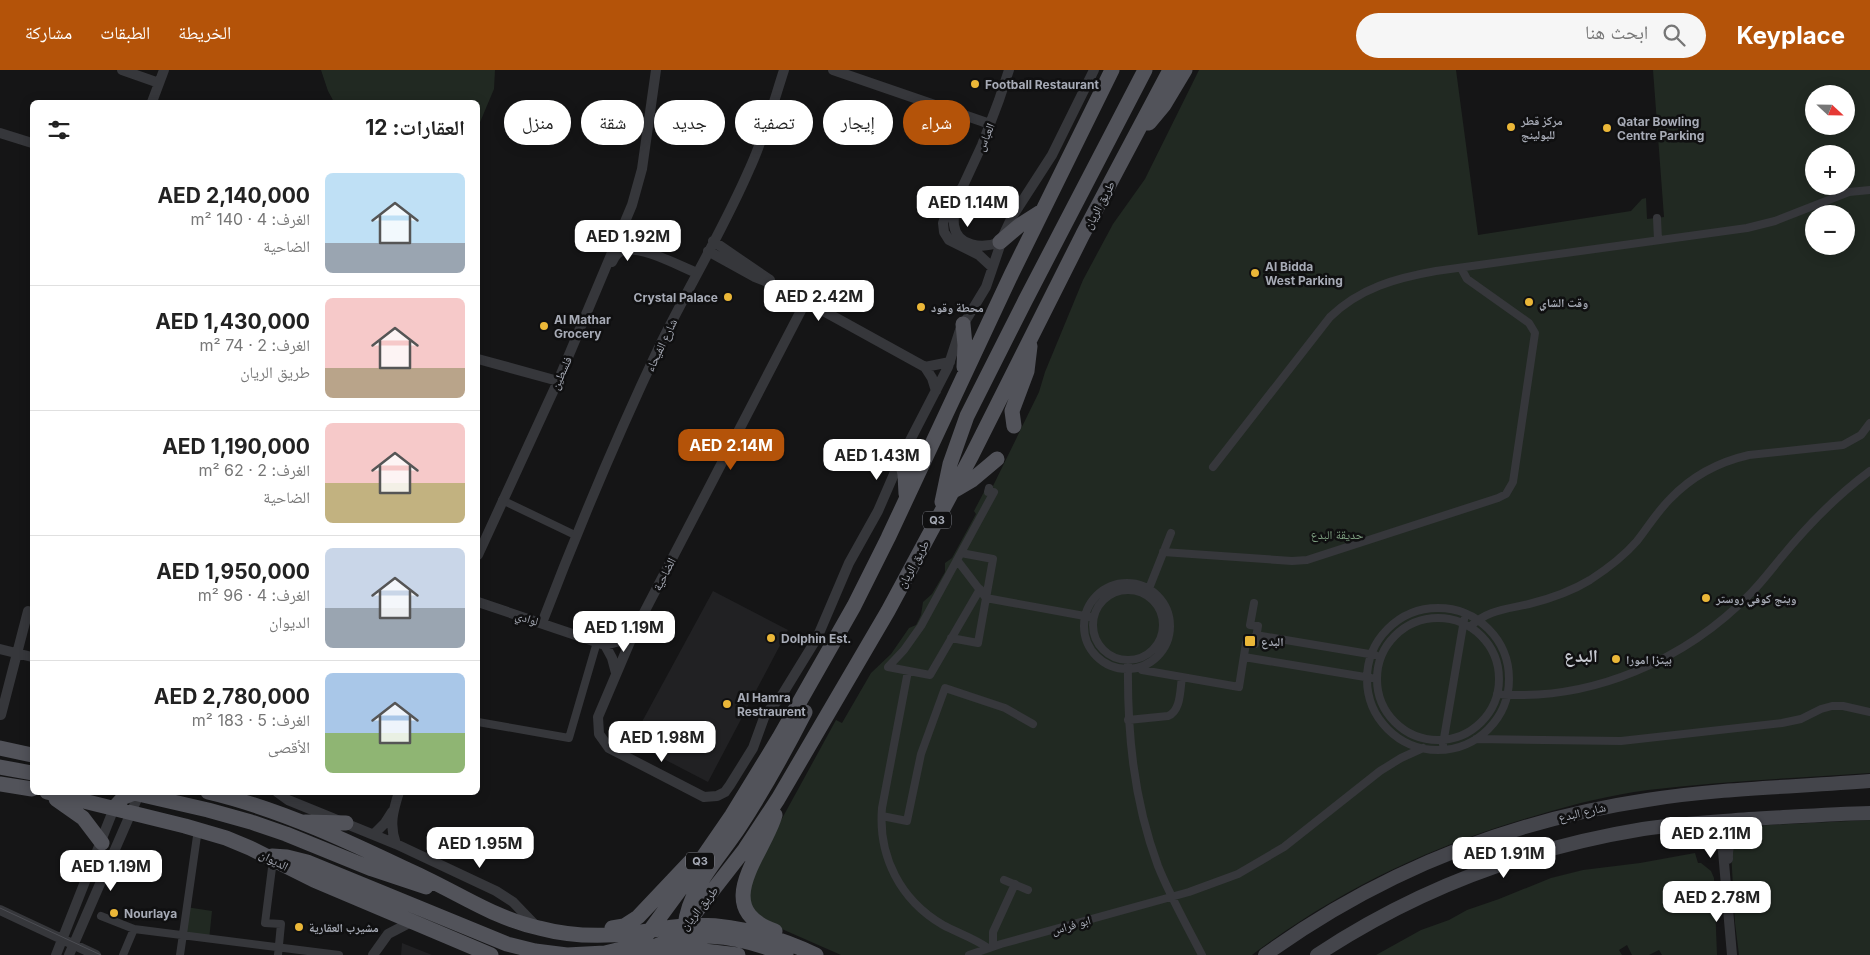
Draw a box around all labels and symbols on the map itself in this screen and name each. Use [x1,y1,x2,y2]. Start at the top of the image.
place label: Football Restaurant [985,77,1099,92]
marker: Football Restaurant [969,78,981,90]
north arrow [1805,85,1855,135]
place label: مركز قطر للبولينج [1520,113,1563,143]
place label: Qatar Bowling Centre Parking [1617,114,1704,143]
street label: العباس [972,121,998,153]
marker: مركز قطر للبولينج [1505,121,1517,133]
marker: Qatar Bowling Centre Parking [1601,122,1613,134]
street label: طريق الريان [1080,178,1118,232]
pin: AED 1.14M [911,186,1025,228]
pin: AED 1.92M [571,220,685,262]
place label: Al Bidda West Parking [1265,259,1343,288]
marker: Al Bidda West Parking [1249,267,1261,279]
pin: AED 2.42M [762,280,876,322]
place label: Crystal Palace [634,290,718,305]
marker: Crystal Palace [722,291,734,303]
place label: وقت الشاي [1539,295,1588,312]
marker: وقت الشاي [1523,296,1535,308]
place label: محطة وقود [931,300,984,315]
marker: محطة وقود [915,301,927,313]
place label: Al Mathar Grocery [554,312,611,341]
street label: شارع الفيحاء [642,316,681,374]
marker: Al Mathar Grocery [538,320,550,332]
street label: فلسطين [547,354,575,392]
pin: AED 2.14M [674,428,788,471]
pin: AED 1.43M [820,438,934,481]
road number: Q3 [923,512,951,528]
park label: حديقة البدع [1311,527,1364,543]
street label: طريق الريان [894,537,932,591]
street label: الضاحية [649,555,679,593]
place label: وينج كوفي روستر [1715,591,1797,608]
marker: وينج كوفي روستر [1700,592,1712,604]
street label: لوادي [513,607,540,632]
pin: AED 1.19M [567,610,681,653]
place label: Dolphin Est. [781,631,851,646]
marker: Dolphin Est. [765,632,777,644]
marker: البدع [1243,634,1257,648]
place label: البدع [1261,634,1284,650]
district label: البدع [1564,645,1598,667]
place label: بيتزا امورا [1626,652,1672,667]
marker: بيتزا امورا [1610,653,1622,665]
place label: Al Hamra Restraurent [737,690,806,719]
marker: Al Hamra Restraurent [721,698,733,710]
pin: AED 1.98M [605,720,719,763]
street label: شارع البدع [1557,799,1607,826]
pin: AED 2.11M [1654,816,1768,859]
pin: AED 1.95M [423,826,537,869]
pin: AED 1.91M [1447,836,1561,879]
street label: الديوان [257,846,291,874]
pin: AED 1.19M [54,850,168,892]
road number: Q3 [686,852,714,869]
pin: AED 2.78M [1660,880,1774,923]
street label: طريق الريان [677,883,722,933]
place label: Nourlaya [124,906,177,921]
marker: Nourlaya [108,907,120,919]
street label: ابو فراس [1050,912,1093,938]
place label: مشيرب العقارية [309,920,379,935]
marker: مشيرب العقارية [293,921,305,933]

